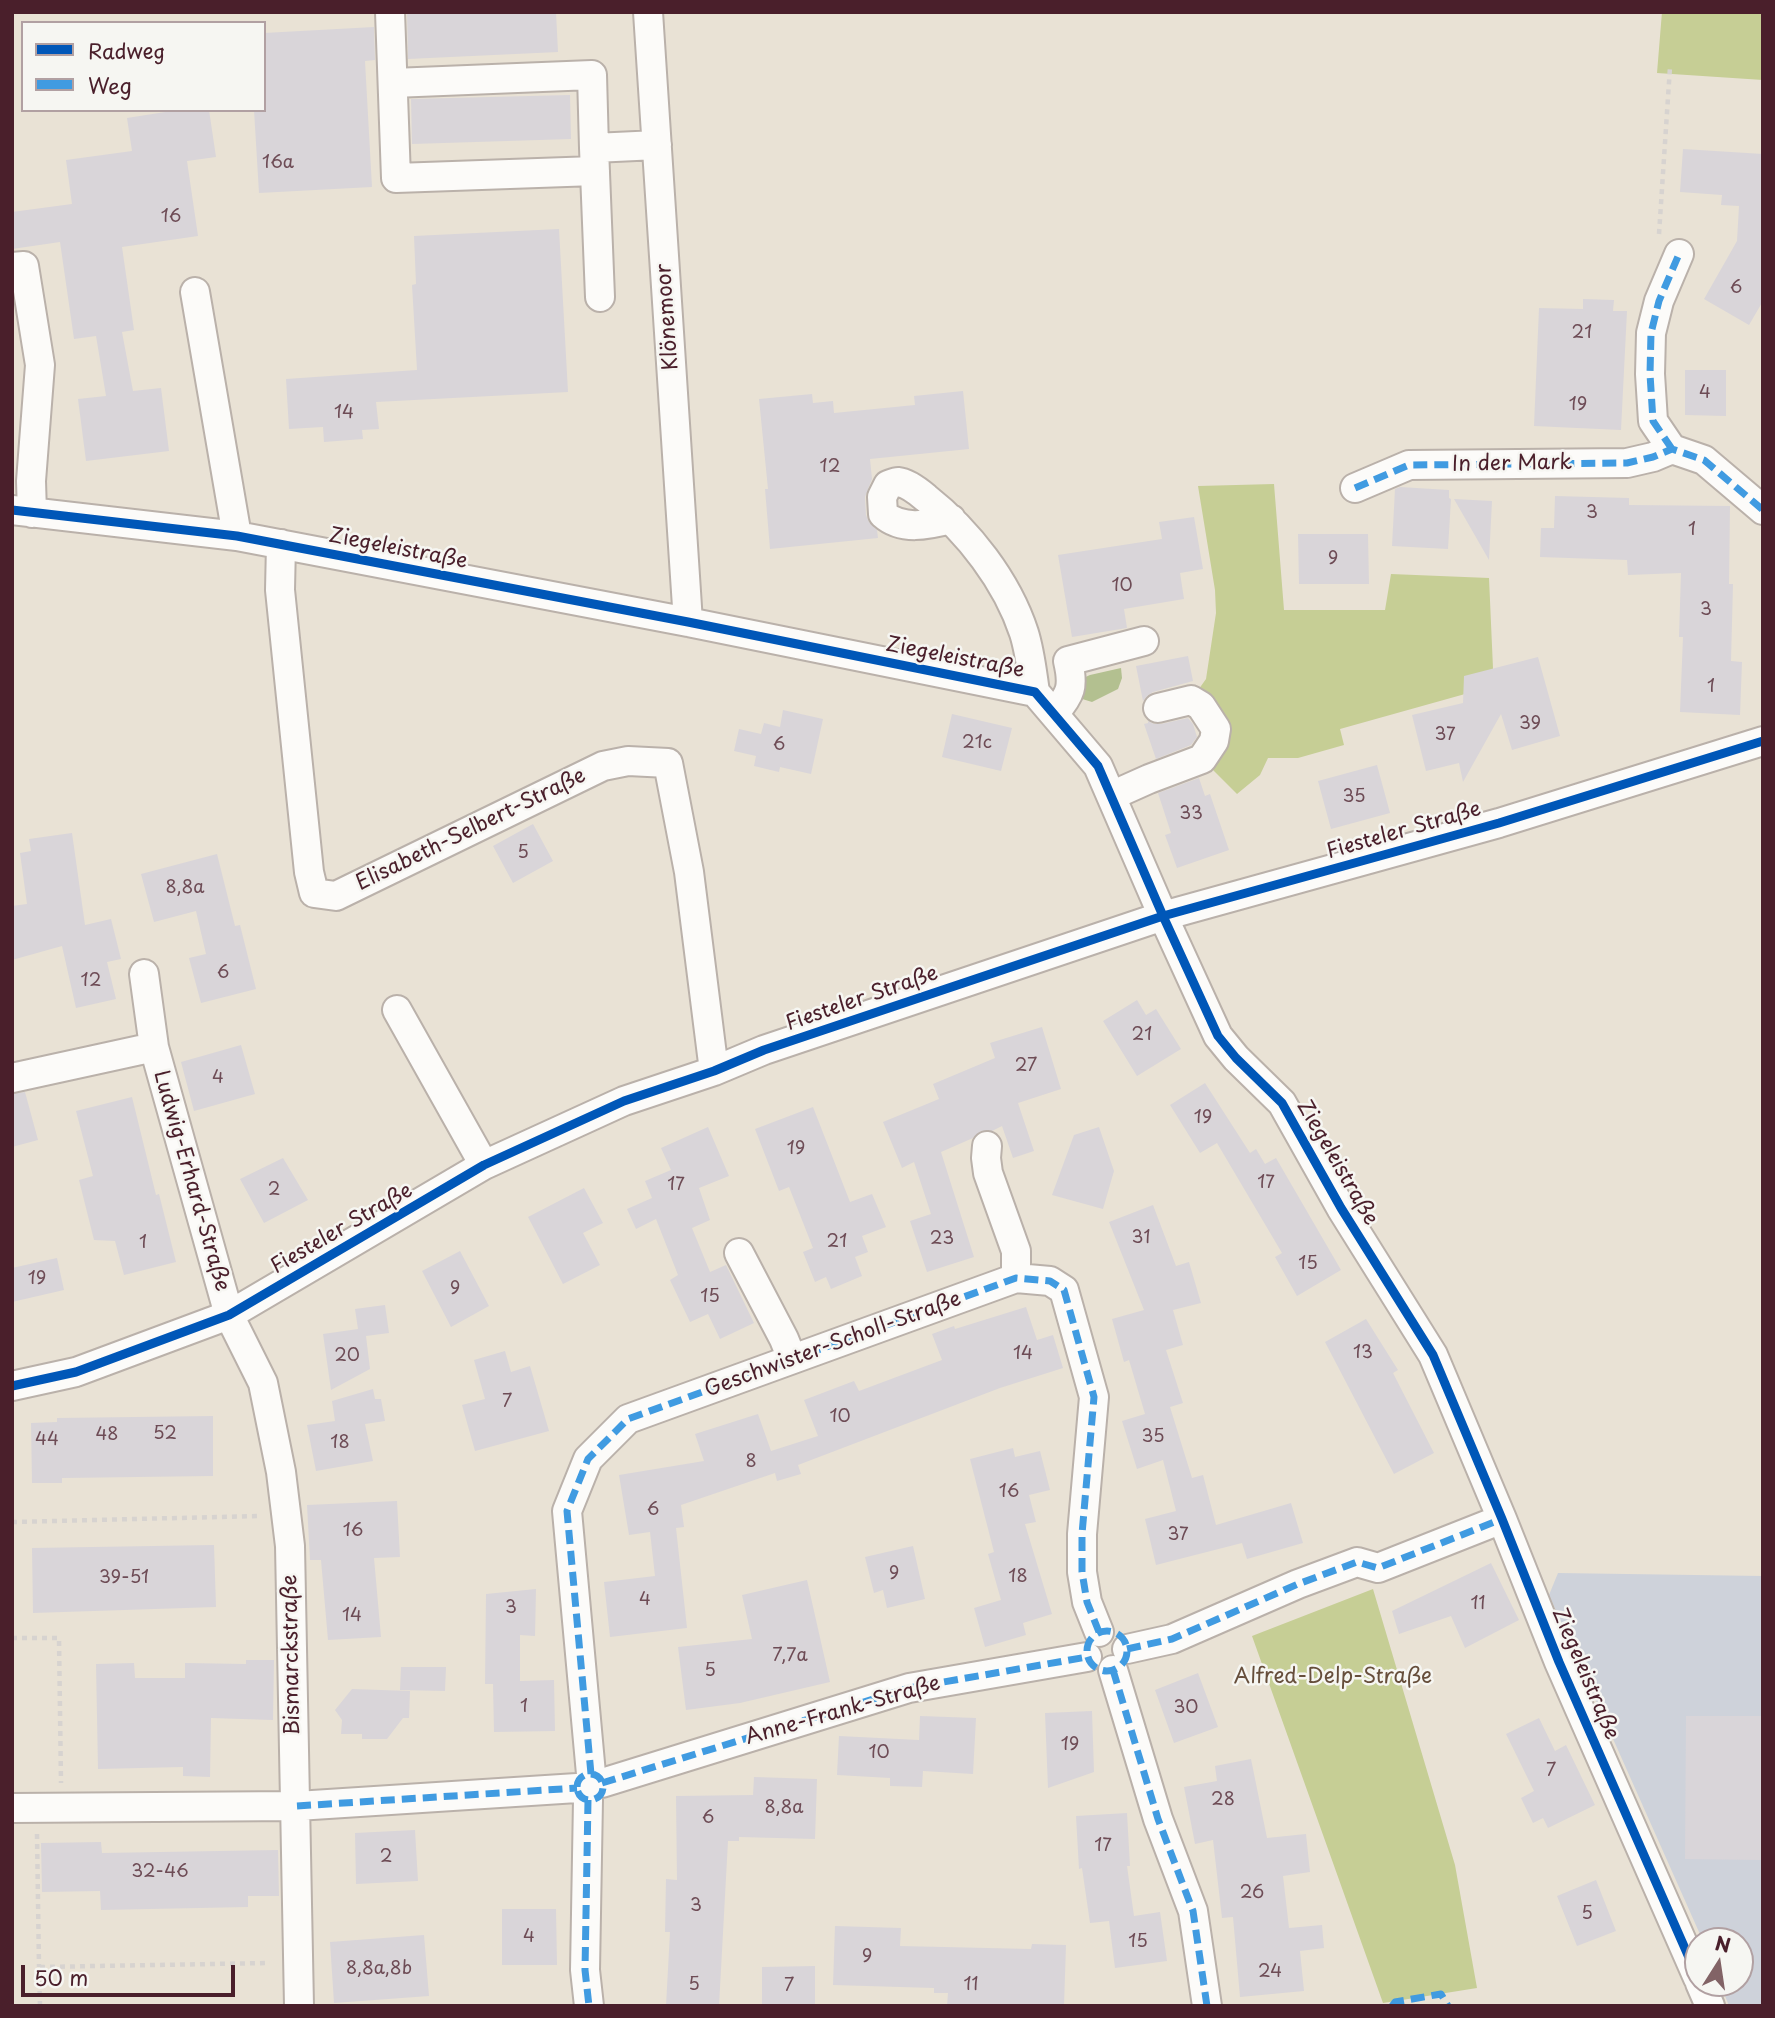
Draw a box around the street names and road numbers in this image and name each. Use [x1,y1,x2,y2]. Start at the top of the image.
street label: Klönemoor [652,263,684,371]
street label: In der Mark [1452,450,1572,478]
street label: Ziegeleistraße [327,523,469,575]
street label: Ziegeleistraße [884,632,1026,684]
street label: Elisabeth-Selbert-Straße [352,763,590,897]
street label: Fiesteler Straße [1324,797,1484,865]
street label: Fiesteler Straße [782,961,942,1037]
street label: Ludwig-Erhard-Straße [147,1068,235,1294]
street label: Ziegeleistraße [1291,1096,1383,1230]
street label: Fiesteler Straße [267,1178,417,1280]
street label: Geschwister-Scholl-Straße [701,1287,965,1403]
street label: Bismarckstraße [278,1574,306,1736]
street label: Ziegeleistraße [1546,1604,1624,1744]
street label: Anne-Frank-Straße [743,1671,943,1751]

